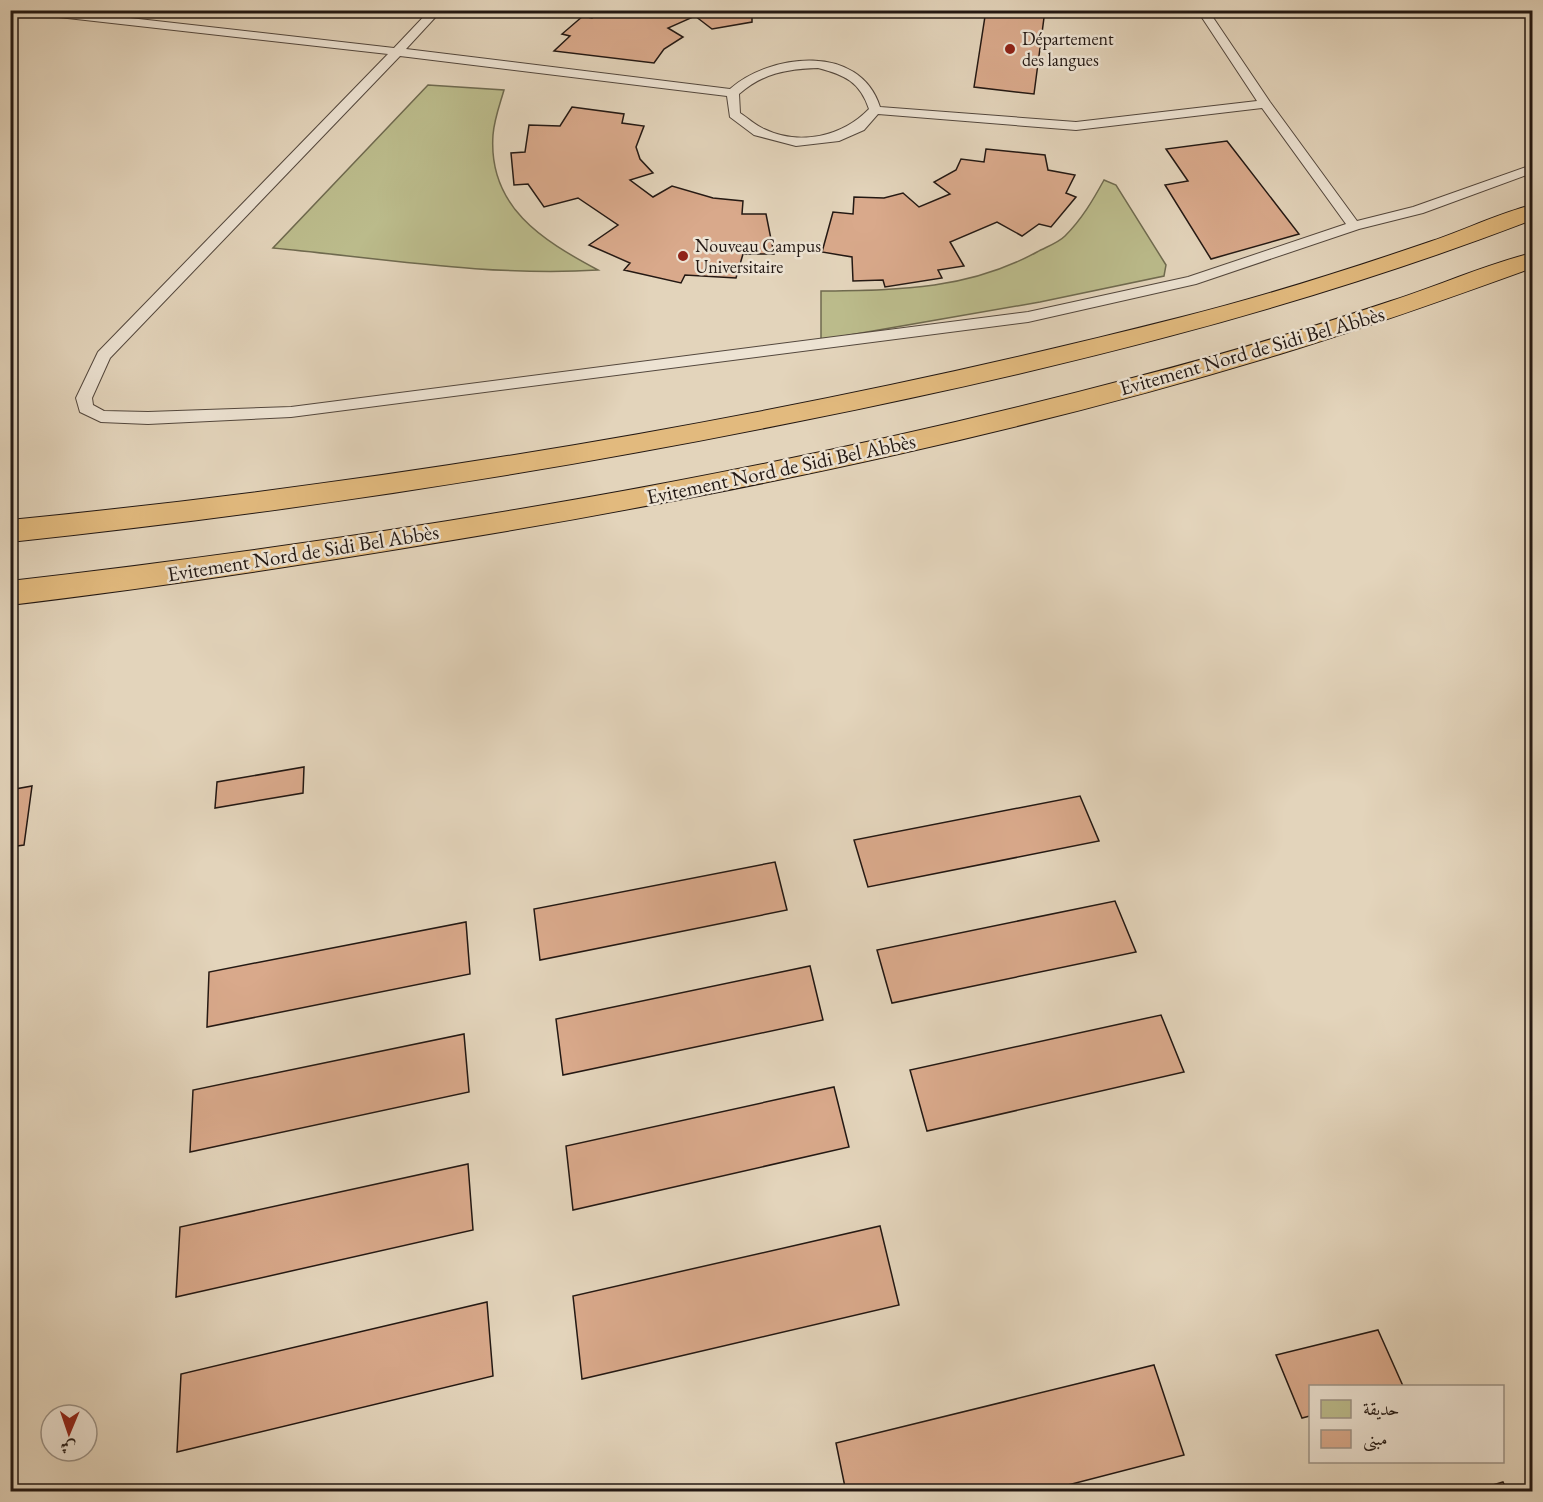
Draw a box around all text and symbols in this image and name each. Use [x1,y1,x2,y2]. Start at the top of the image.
place label: Département des langues [1022,27,1114,71]
marker: Département des langues [1003,42,1017,56]
place label: Nouveau Campus Universitaire [695,234,821,278]
marker: Nouveau Campus Universitaire [676,249,690,263]
street label: Evitement Nord de Sidi Bel Abbès [1116,300,1388,401]
street label: Evitement Nord de Sidi Bel Abbès [644,427,918,510]
street label: Evitement Nord de Sidi Bel Abbès [165,518,441,587]
legend [1309,1385,1504,1463]
text: حديقة [1363,1397,1399,1420]
north arrow [39,1403,99,1463]
text: مبنى [1363,1427,1388,1452]
text: ش [60,1437,77,1458]

